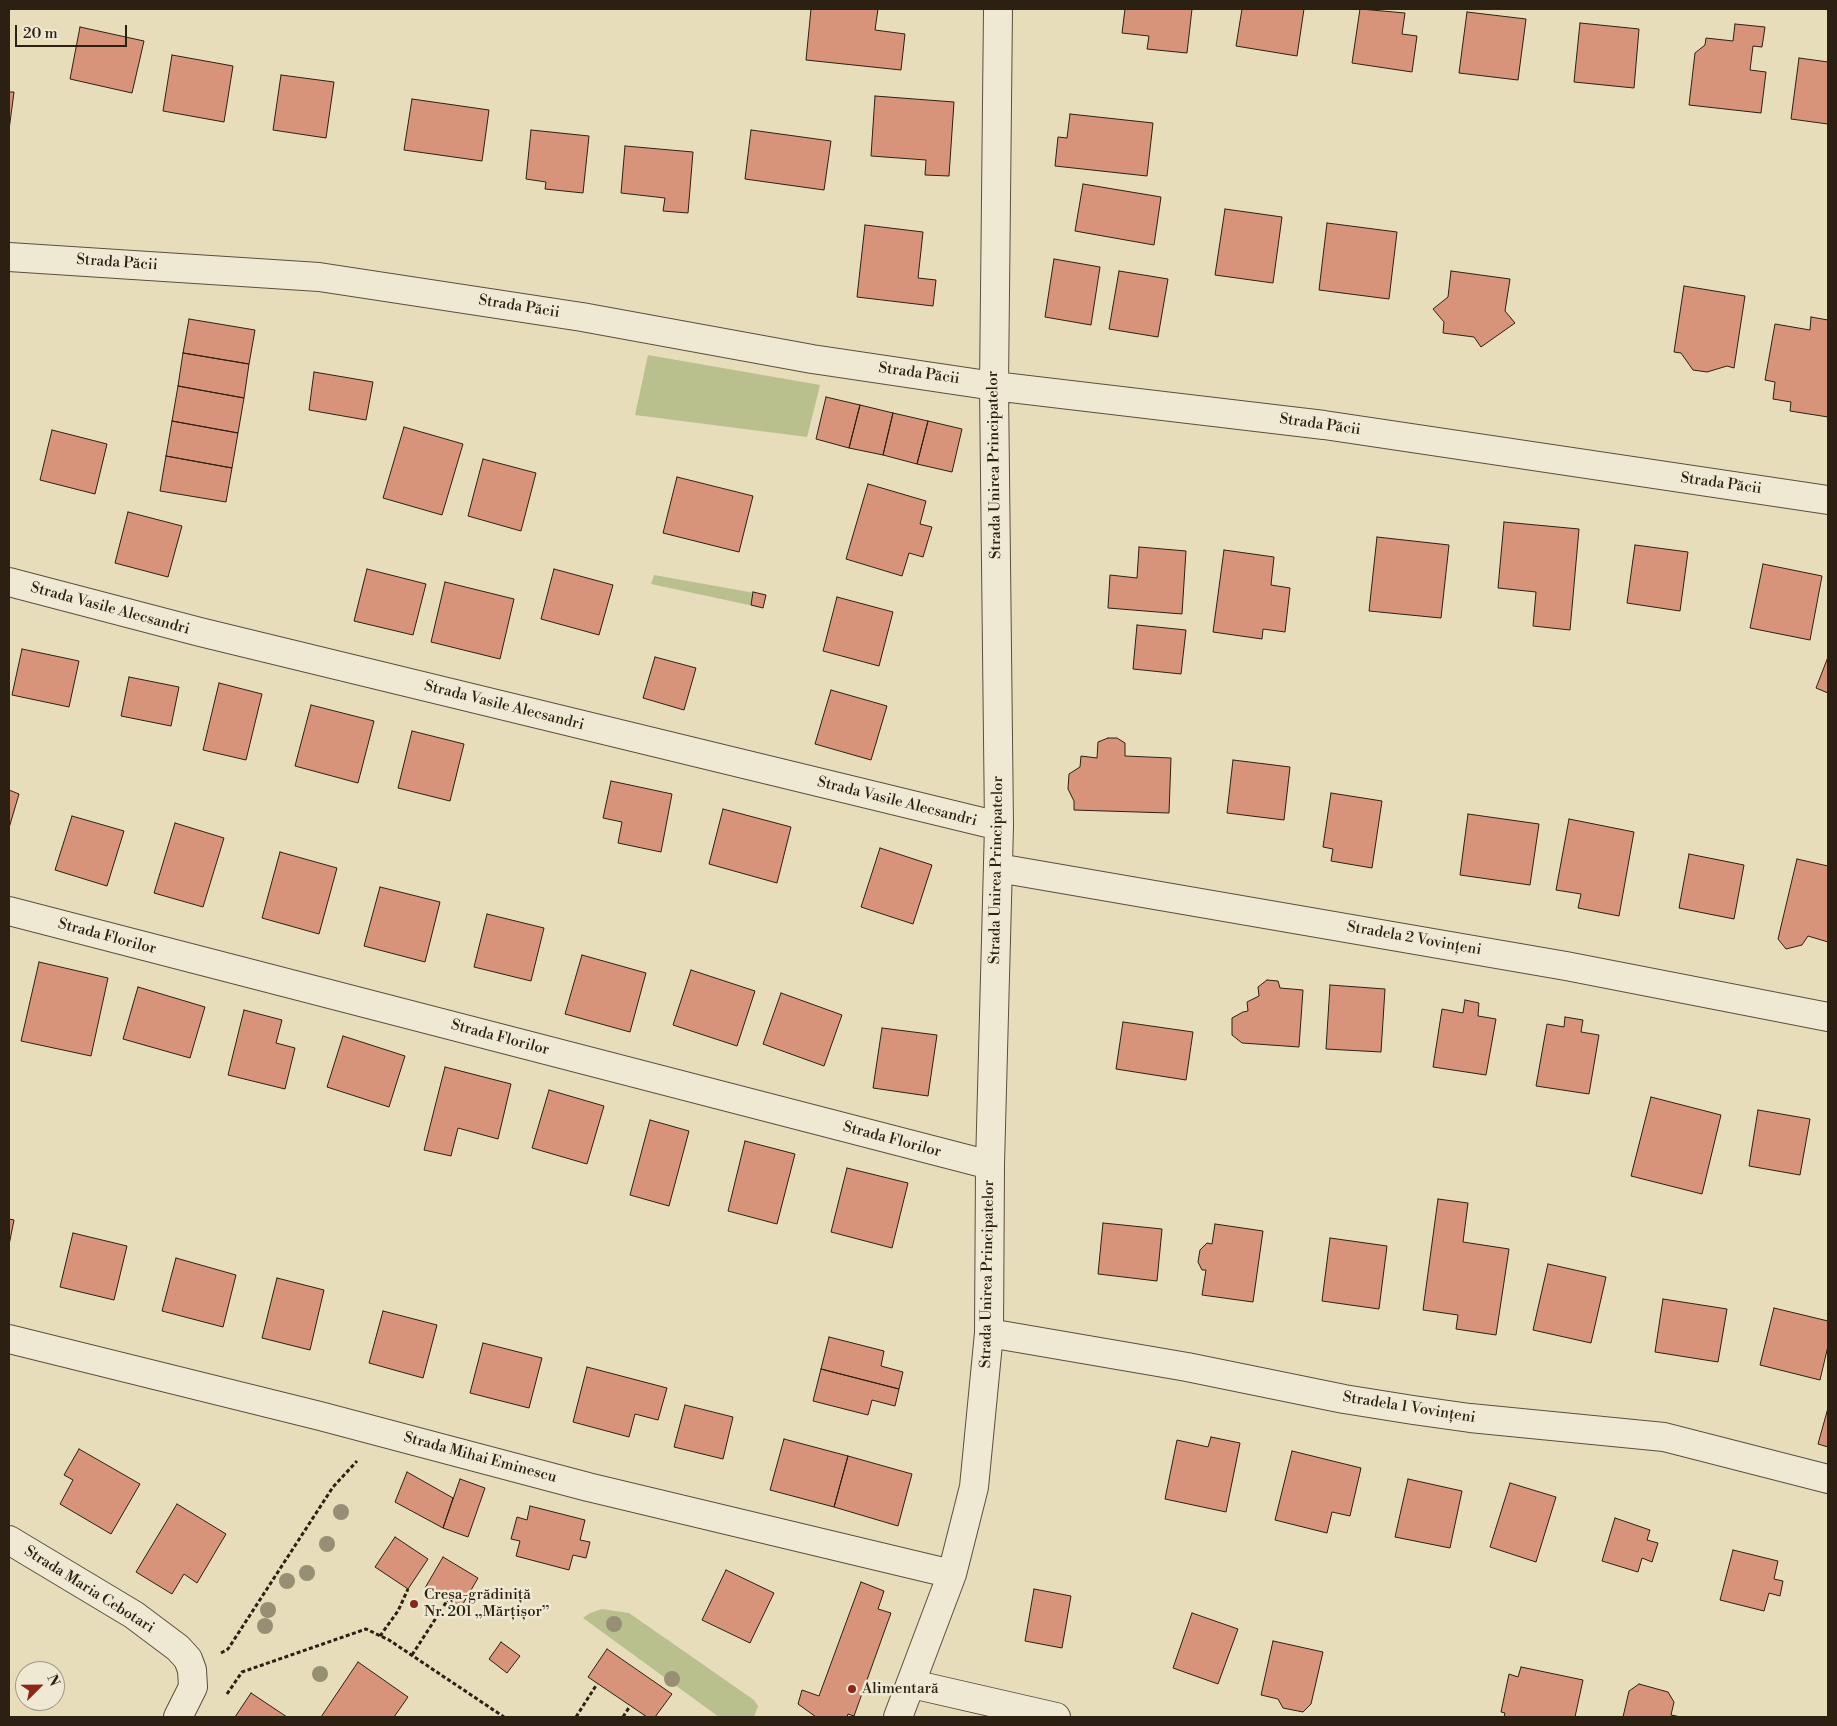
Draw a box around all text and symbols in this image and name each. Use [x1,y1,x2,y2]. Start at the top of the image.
scale bar [18,15,130,47]
text: 20 m [23,24,58,43]
street label: Strada Păcii [76,251,158,275]
street label: Strada Păcii [477,292,561,322]
street label: Strada Păcii [877,359,961,389]
street label: Strada Unirea Principatelor [984,371,1006,559]
street label: Strada Păcii [1278,410,1362,440]
street label: Strada Păcii [1679,469,1763,499]
street label: Strada Vasile Alecsandri [28,579,192,639]
street label: Strada Vasile Alecsandri [422,677,586,735]
street label: Strada Vasile Alecsandri [815,773,979,831]
street label: Strada Unirea Principatelor [986,776,1008,964]
street label: Strada Florilor [56,915,158,959]
street label: Stradela 2 Vovințeni [1345,918,1483,960]
street label: Strada Florilor [449,1016,551,1060]
street label: Strada Florilor [841,1118,943,1162]
street label: Strada Unirea Principatelor [977,1180,999,1368]
street label: Stradela 1 Vovințeni [1341,1389,1477,1427]
street label: Strada Mihai Eminescu [402,1429,558,1487]
street label: Strada Maria Cebotari [21,1543,157,1637]
place label: Creșa-grădiniță Nr. 201 „Mărțișor” [424,1586,550,1621]
marker: Creșa-grădiniță Nr. 201 „Mărțișor” [408,1598,420,1610]
north arrow [15,1661,65,1711]
text: N [42,1672,63,1689]
place label: Alimentară [862,1680,938,1698]
marker: Alimentară [846,1683,858,1695]

